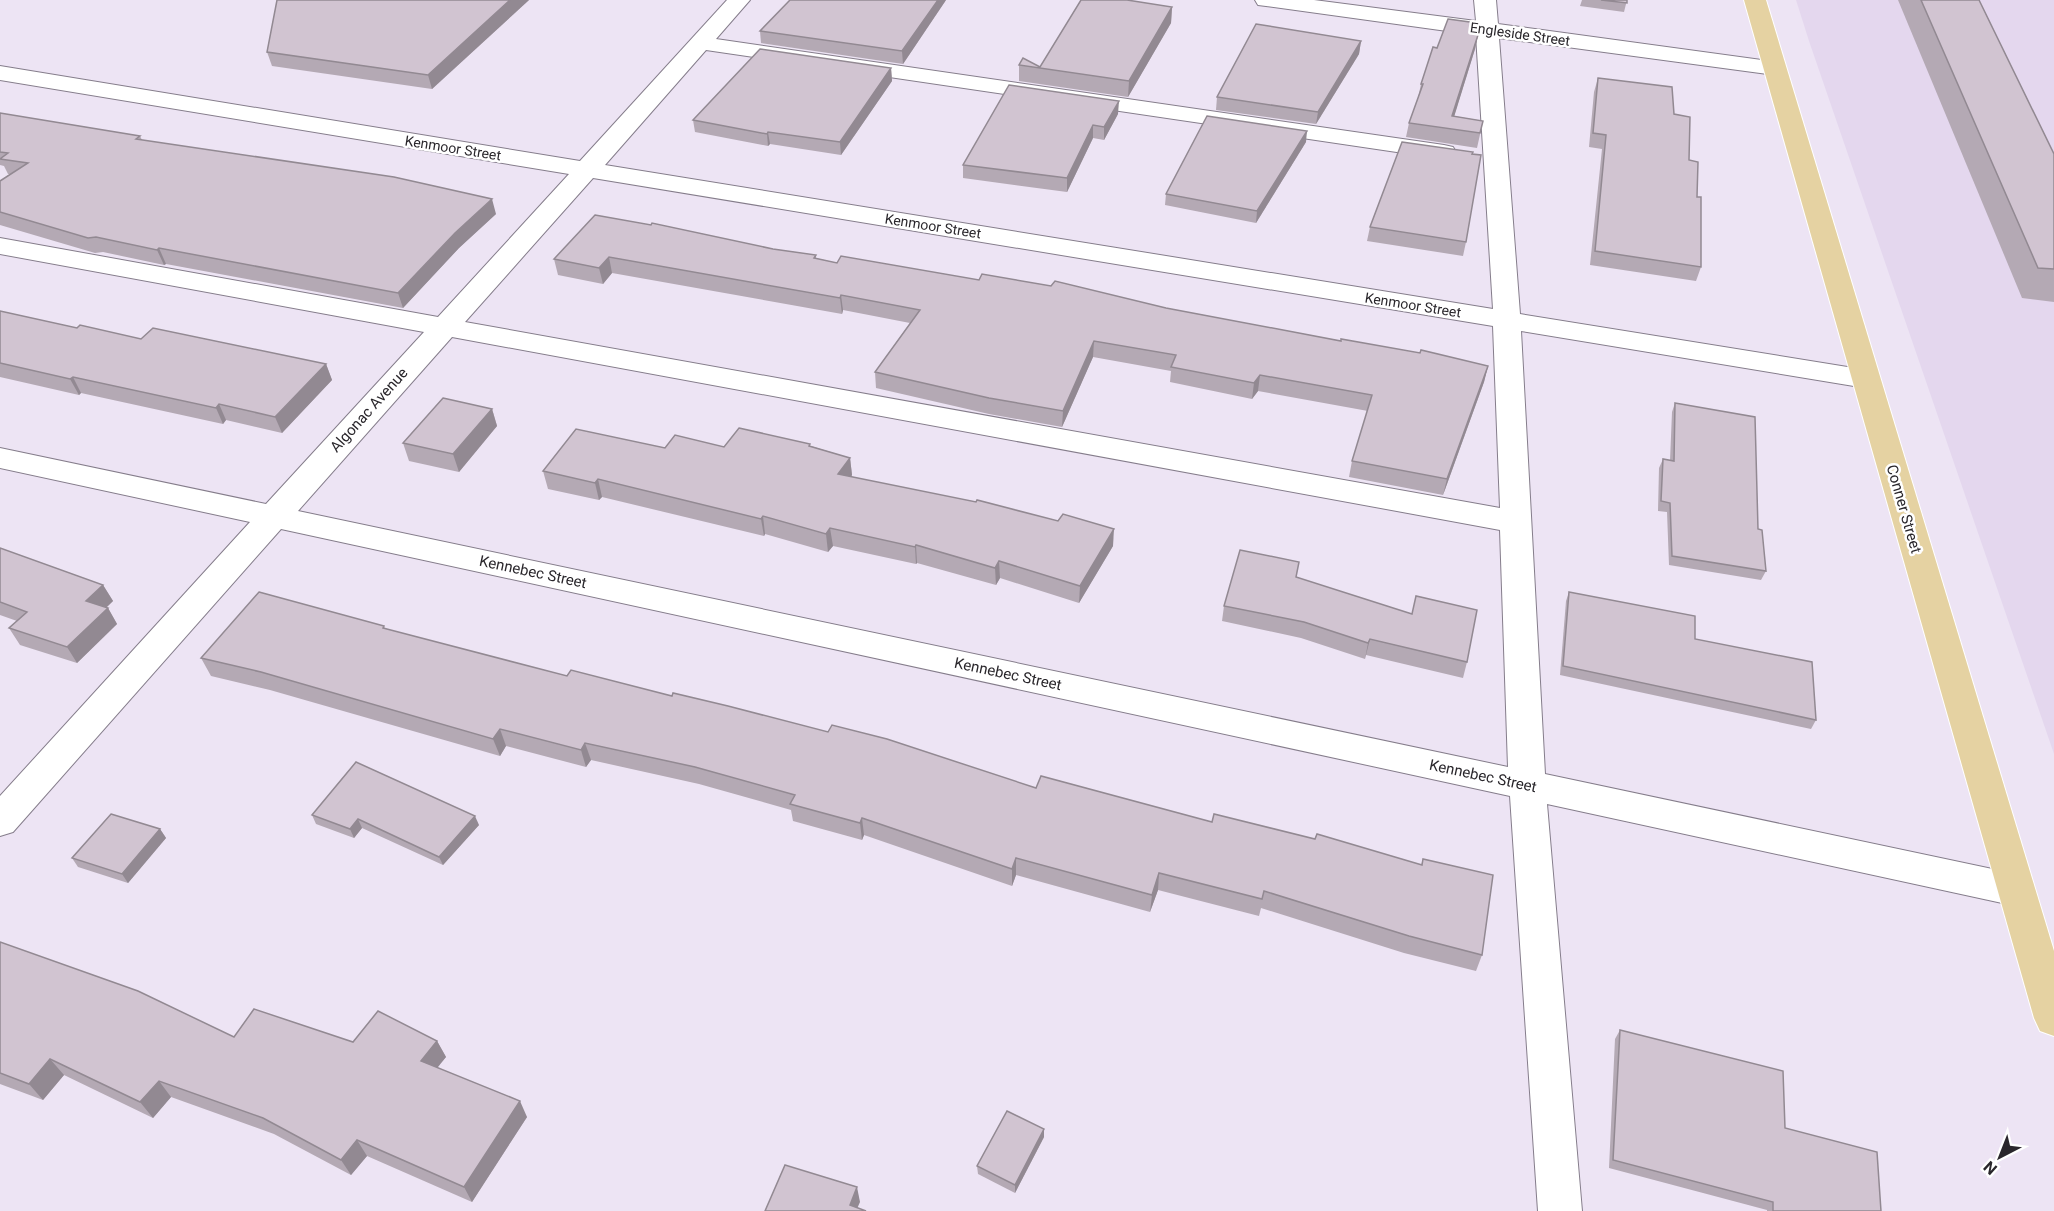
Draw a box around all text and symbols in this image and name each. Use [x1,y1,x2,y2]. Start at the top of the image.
street label: Engleside Street [1469,19,1571,49]
street label: Kenmoor Street [404,132,503,164]
street label: Kenmoor Street [884,210,983,242]
street label: Kenmoor Street [1364,289,1463,321]
street label: Algonac Avenue [326,364,412,456]
street label: Conner Street [1883,463,1925,555]
street label: Kennebec Street [478,552,588,592]
street label: Kennebec Street [953,654,1063,694]
street label: Kennebec Street [1428,756,1538,796]
north arrow [1970,1127,2030,1187]
text: N [1980,1157,2001,1179]

